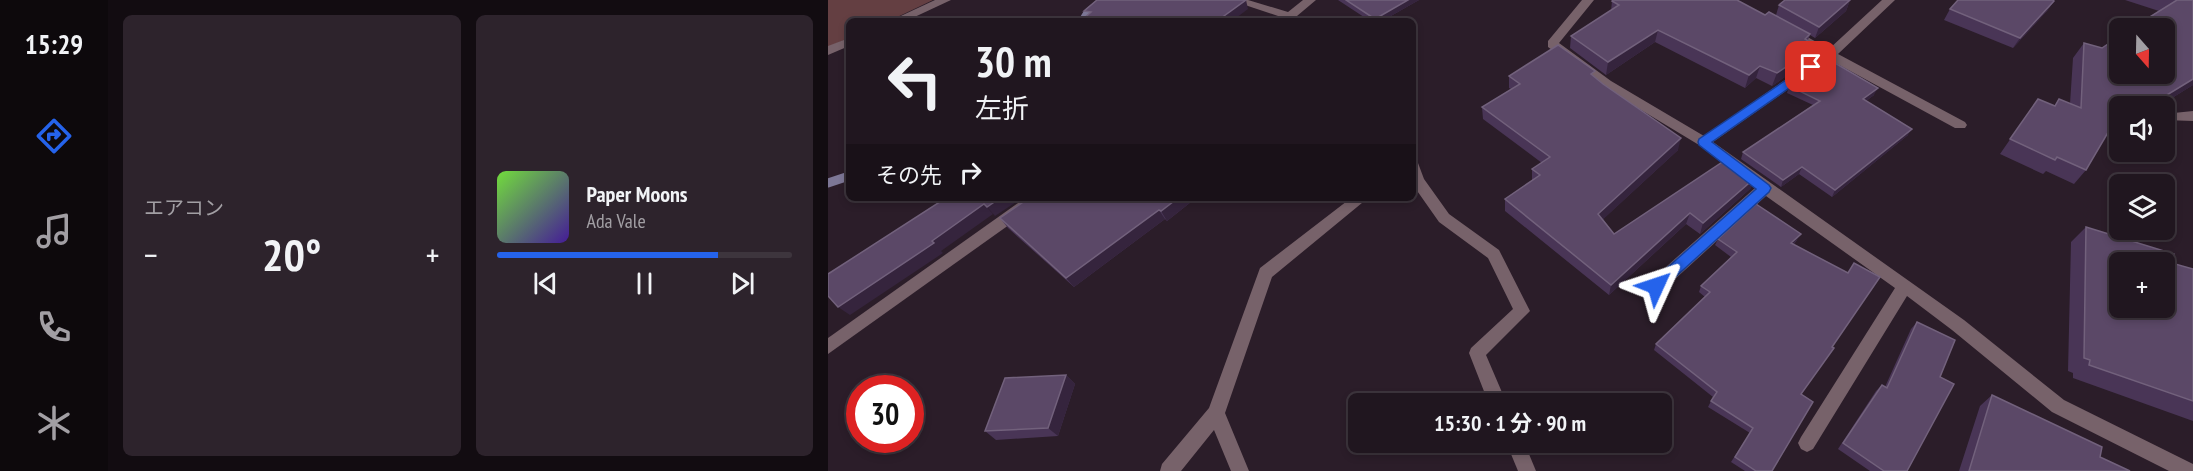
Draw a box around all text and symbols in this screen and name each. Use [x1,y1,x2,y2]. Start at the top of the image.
north arrow [2109,18,2175,84]
map controls [2109,18,2175,318]
text: 15:29 [25,27,83,61]
text: 30 m [975,34,1052,89]
pin [1785,41,1836,92]
icon: left [876,42,954,120]
icon: arrive [1794,50,1827,83]
text: 左折 [975,91,1029,125]
button: sound [2109,96,2175,162]
icon: directions [33,115,75,157]
icon: right [954,156,987,189]
text: その先 [876,161,942,189]
button: layers [2109,174,2175,240]
text: Paper Moons [587,180,688,208]
text: エアコン [144,195,224,221]
text: Ada Vale [587,208,646,234]
icon: music [33,210,75,252]
text: 20° [262,225,321,283]
text: − [144,233,158,276]
text: + [426,233,440,276]
button: + [2109,252,2175,318]
position arrow [1624,254,1688,318]
icon: previous [529,267,562,300]
icon: pause [628,267,661,300]
icon: next [726,267,759,300]
icon: phone [33,306,75,348]
speed limit sign: 30 [846,375,924,453]
icon: climate [33,402,75,444]
text: 15:30 · 1 分 · 90 m [1434,409,1586,437]

